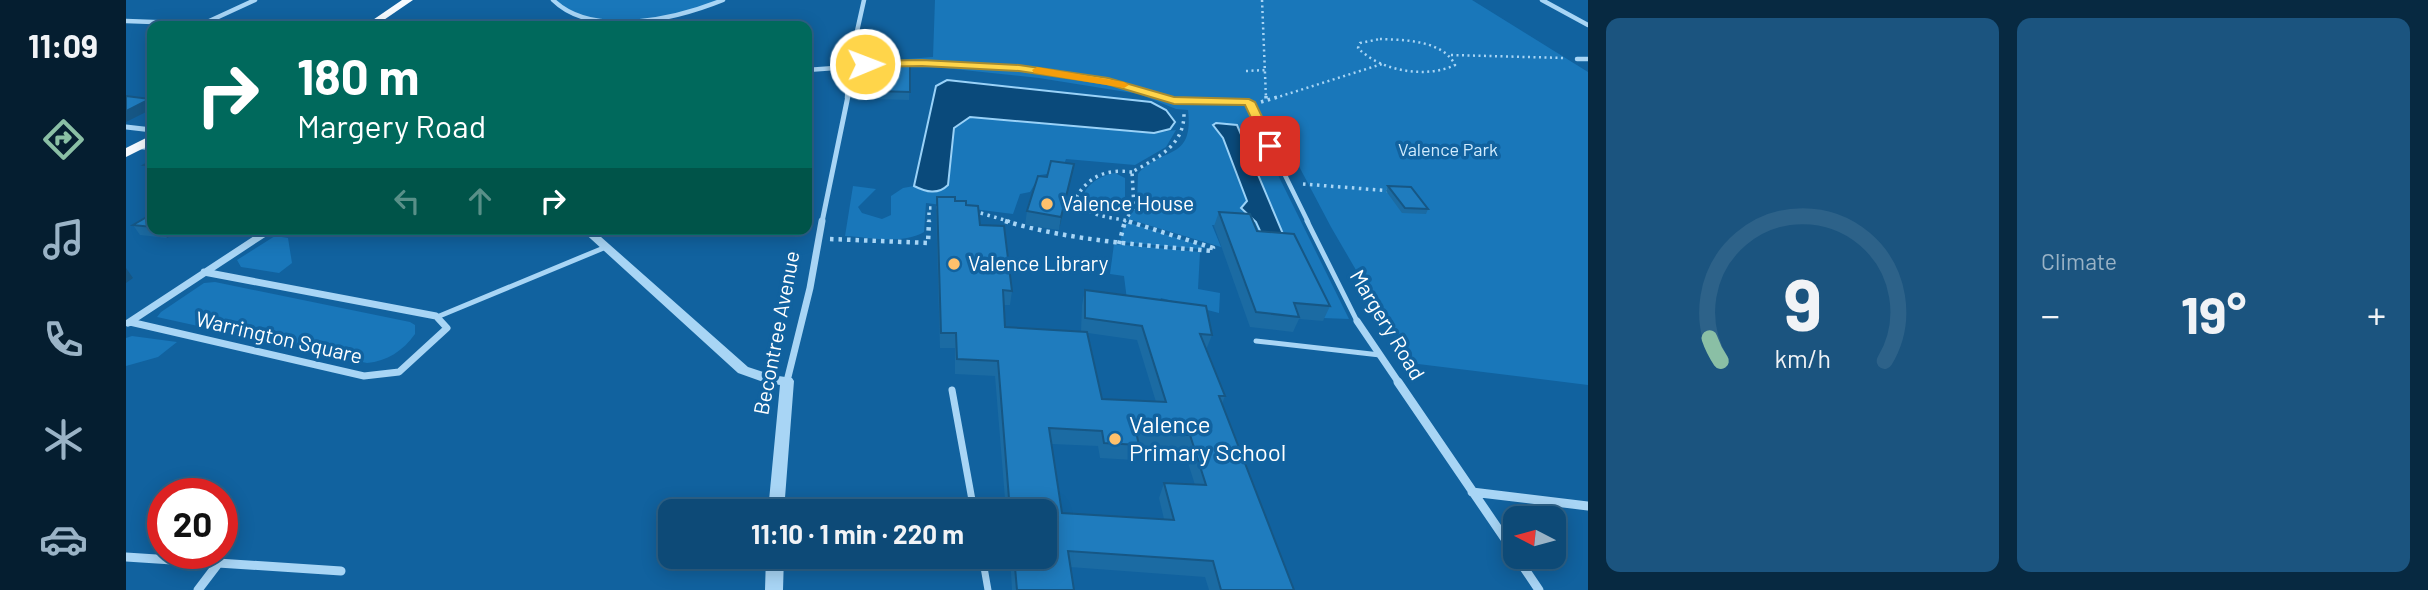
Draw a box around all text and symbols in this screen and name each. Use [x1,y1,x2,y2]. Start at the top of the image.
text: 11:09 [28,26,98,64]
position arrow [828,27,902,101]
text: 180 m [297,46,420,105]
icon: right [182,49,273,140]
text: Margery Road [297,106,486,144]
icon: directions [39,115,88,164]
pin [1240,116,1300,176]
icon: arrive [1251,127,1289,165]
park label: Valence Park [1398,138,1498,160]
icon: left [388,182,426,220]
icon: ahead [461,182,499,220]
icon: right [534,182,572,220]
place label: Valence House [1061,190,1194,215]
marker: Valence House [1039,196,1055,212]
icon: music [39,215,88,264]
text: Climate [2041,247,2117,275]
street label: Becontree Avenue [747,249,804,417]
place label: Valence Library [968,250,1109,275]
marker: Valence Library [946,256,962,272]
text: 9 [1783,258,1822,346]
street label: Margery Road [1346,265,1431,384]
text: 19° [2181,282,2246,344]
text: − [2041,291,2060,337]
text: + [2367,291,2386,337]
street label: Warrington Square [194,305,365,368]
icon: phone [39,315,88,364]
text: km/h [1774,343,1831,373]
place label: Valence Primary School [1129,409,1286,466]
icon: climate [39,415,88,464]
marker: Valence Primary School [1107,431,1123,447]
speed limit sign: 20 [147,478,238,569]
north arrow [1503,506,1566,569]
map controls [1503,506,1566,569]
icon: car [39,515,88,564]
text: 11:10 · 1 min · 220 m [751,518,964,549]

